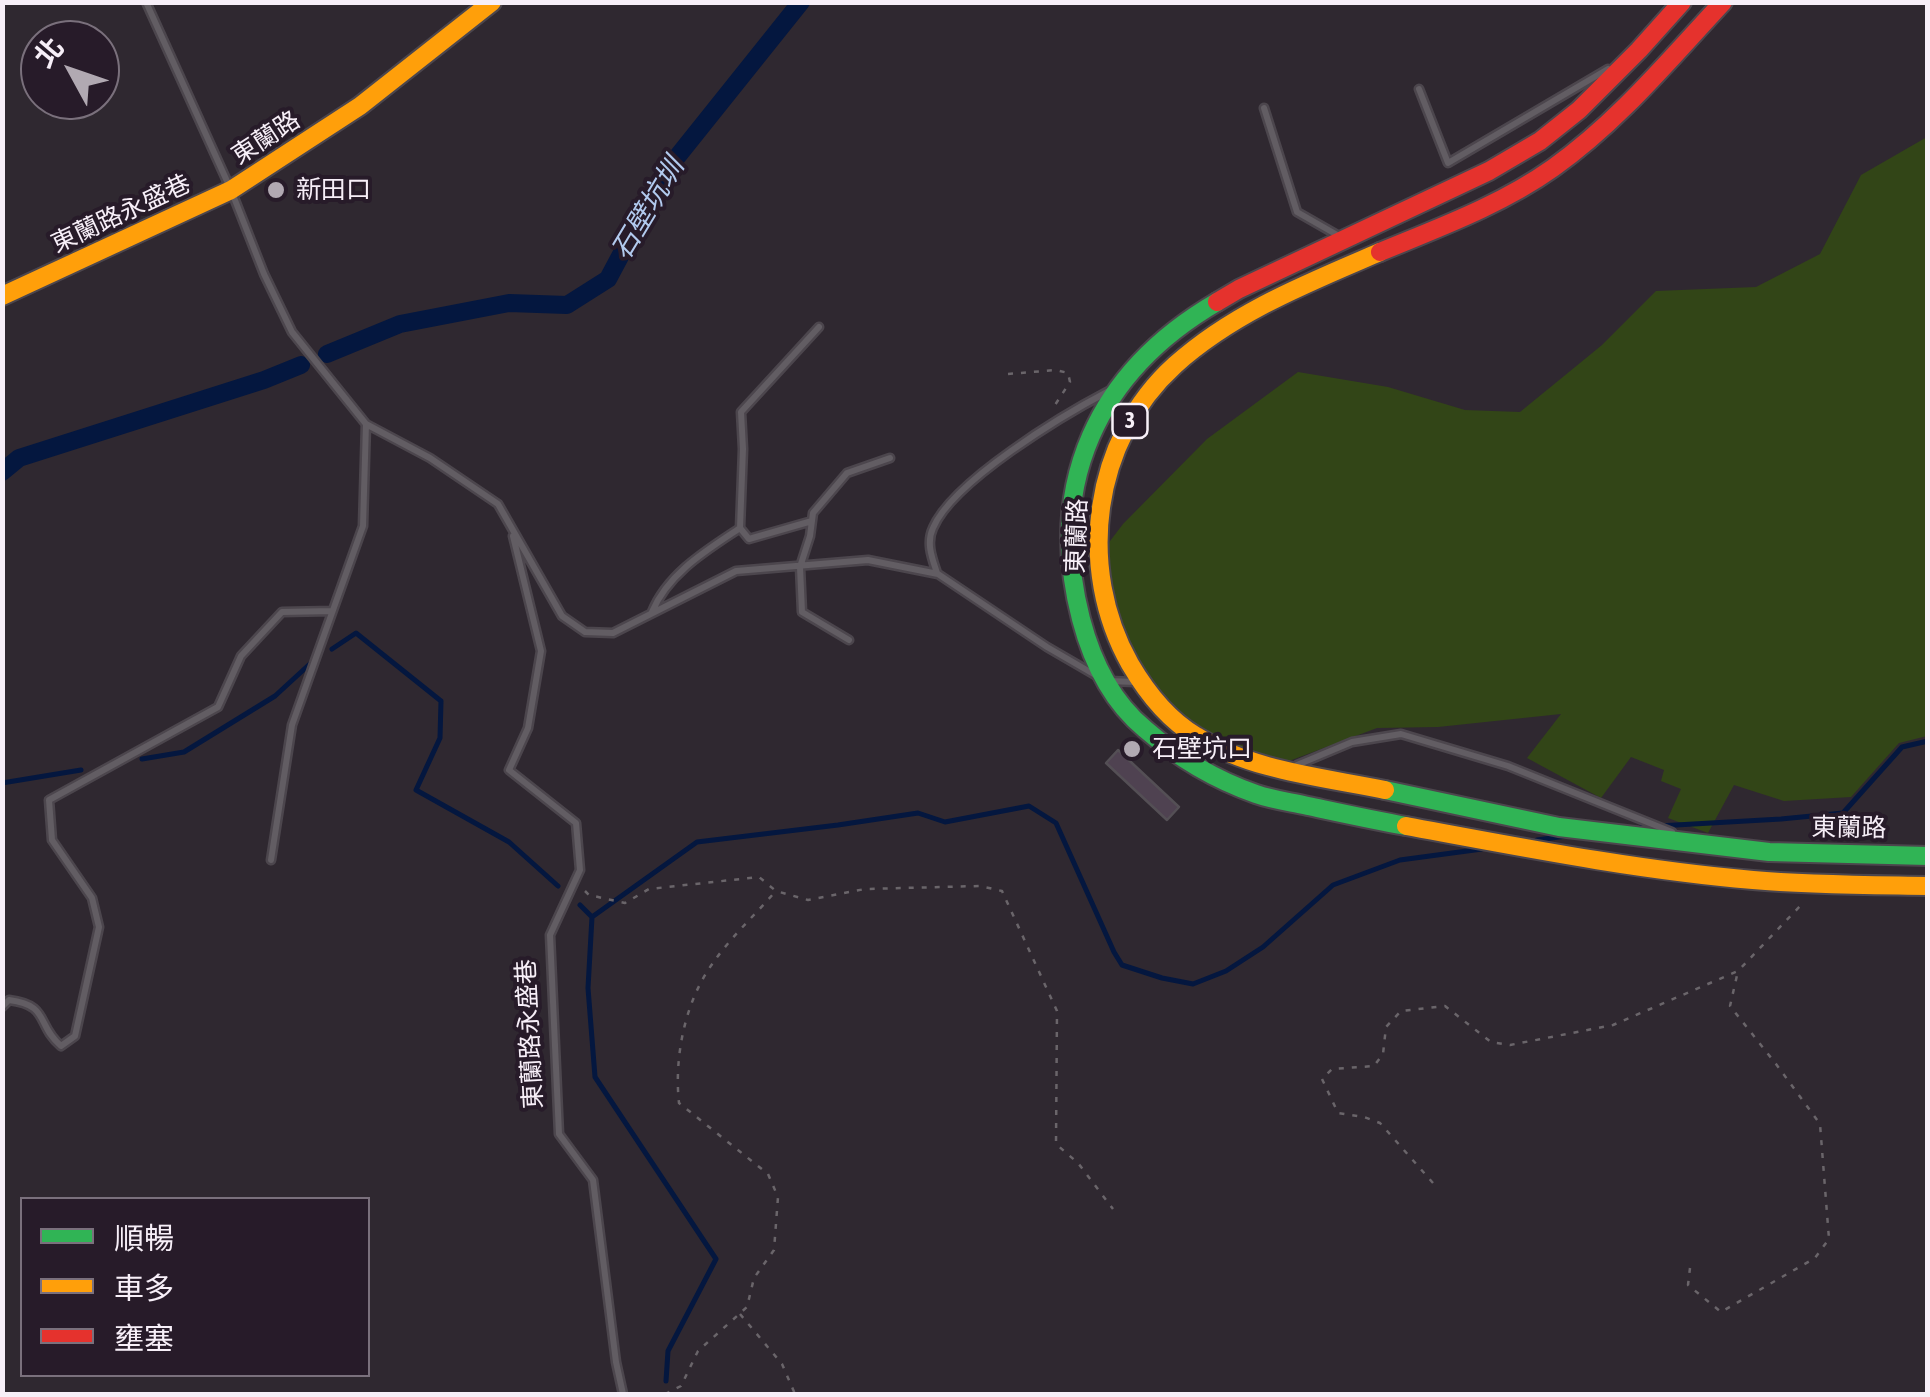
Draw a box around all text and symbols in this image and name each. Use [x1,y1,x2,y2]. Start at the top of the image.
north arrow [20,20,120,120]
text: 北 [27,31,70,73]
street label: 東蘭路 [226,105,306,171]
water label: 石壁坑圳 [605,152,691,266]
street label: 東蘭路永盛巷 [47,169,195,259]
place label: 新田口 [296,175,371,205]
marker: 新田口 [265,179,287,201]
road number: 3 [1112,404,1148,438]
street label: 東蘭路 [1061,498,1093,574]
place label: 石壁坑口 [1152,734,1252,764]
marker: 石壁坑口 [1121,738,1143,760]
street label: 東蘭路 [1811,812,1887,844]
street label: 東蘭路永盛巷 [511,958,549,1110]
legend [20,1197,370,1377]
text: 順暢 [114,1221,174,1255]
text: 車多 [114,1271,174,1305]
text: 壅塞 [114,1321,174,1355]

